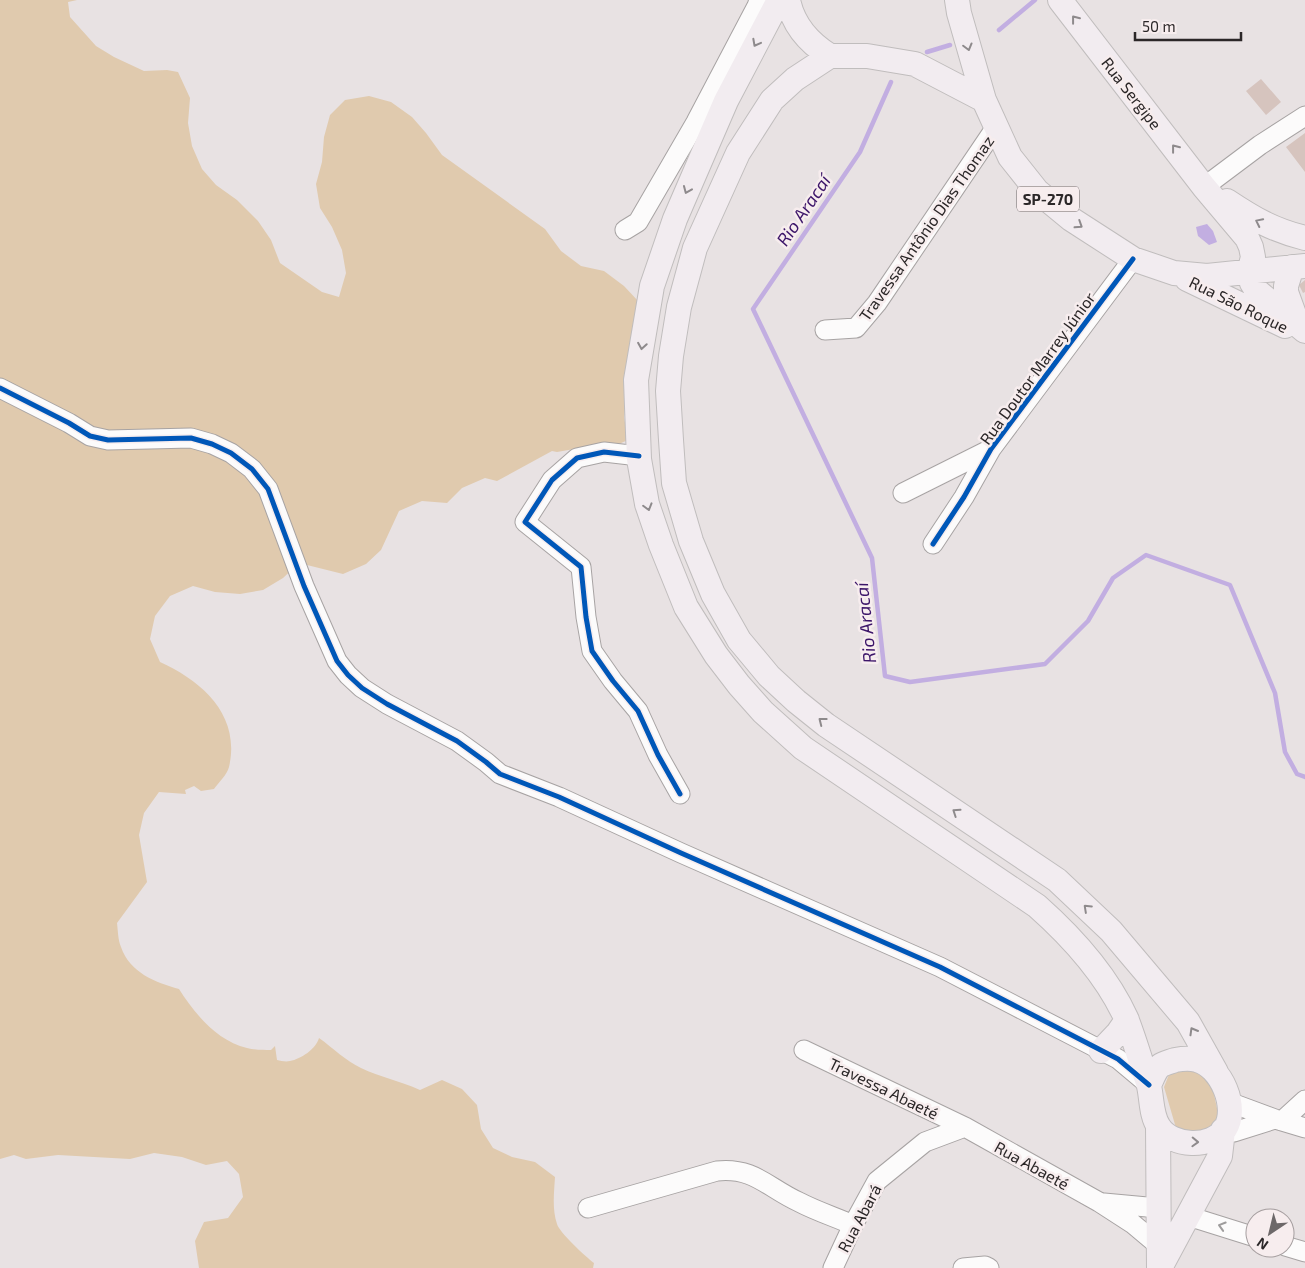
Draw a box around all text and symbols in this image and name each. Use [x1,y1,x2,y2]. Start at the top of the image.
scale bar [1135,10,1241,42]
one-way arrow [1073,16,1081,25]
text: 50 m [1142,17,1176,35]
one-way arrow [752,38,762,47]
one-way arrow [963,43,973,51]
street label: Rua Sergipe [1098,53,1166,133]
street label: Travessa Antônio Dias Thomaz [855,132,997,324]
one-way arrow [1172,145,1180,154]
water label: Rio Aracaí [771,169,836,250]
one-way arrow [683,185,694,194]
road number: SP-270 [1017,186,1079,212]
one-way arrow [1074,218,1083,228]
one-way arrow [1256,218,1265,228]
street label: Rua São Roque [1187,272,1291,336]
street label: Rua Doutor Marrey Júnior [975,288,1099,448]
one-way arrow [637,341,647,350]
one-way arrow [643,502,653,510]
water label: Rio Aracaí [850,580,880,664]
one-way arrow [819,719,828,727]
one-way arrow [953,809,962,819]
one-way arrow [1084,905,1093,914]
one-way arrow [1190,1027,1200,1036]
street label: Travessa Abaeté [826,1053,942,1123]
street label: Rua Abaeté [991,1137,1073,1193]
one-way arrow [1191,1137,1199,1148]
street label: Rua Abará [833,1181,885,1255]
north arrow [1245,1208,1295,1258]
one-way arrow [1218,1222,1226,1232]
text: N [1253,1234,1271,1254]

